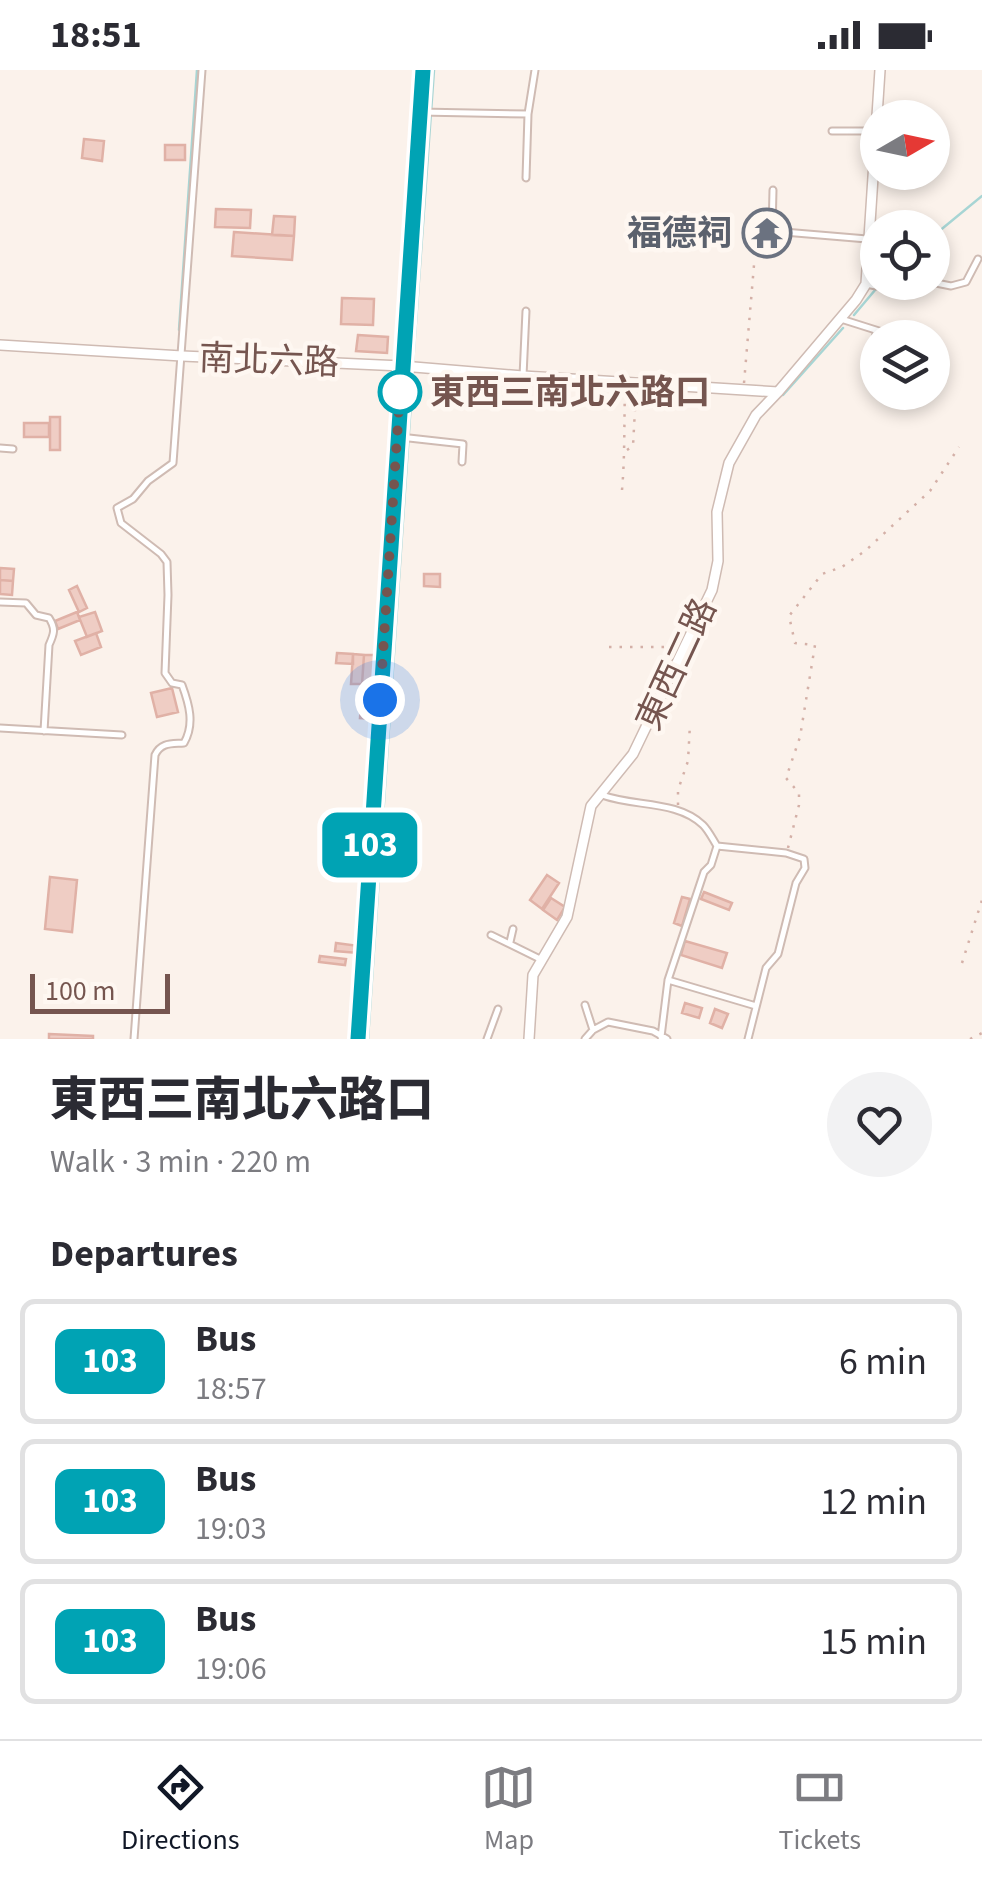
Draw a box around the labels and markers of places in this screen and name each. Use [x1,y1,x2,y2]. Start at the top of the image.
temple icon: 福德祠 [741,207,793,259]
place label: 福德祠 [627,209,732,259]
place label: 東西三南北六路口 [430,368,710,418]
marker: 東西三南北六路口 [379,371,421,413]

